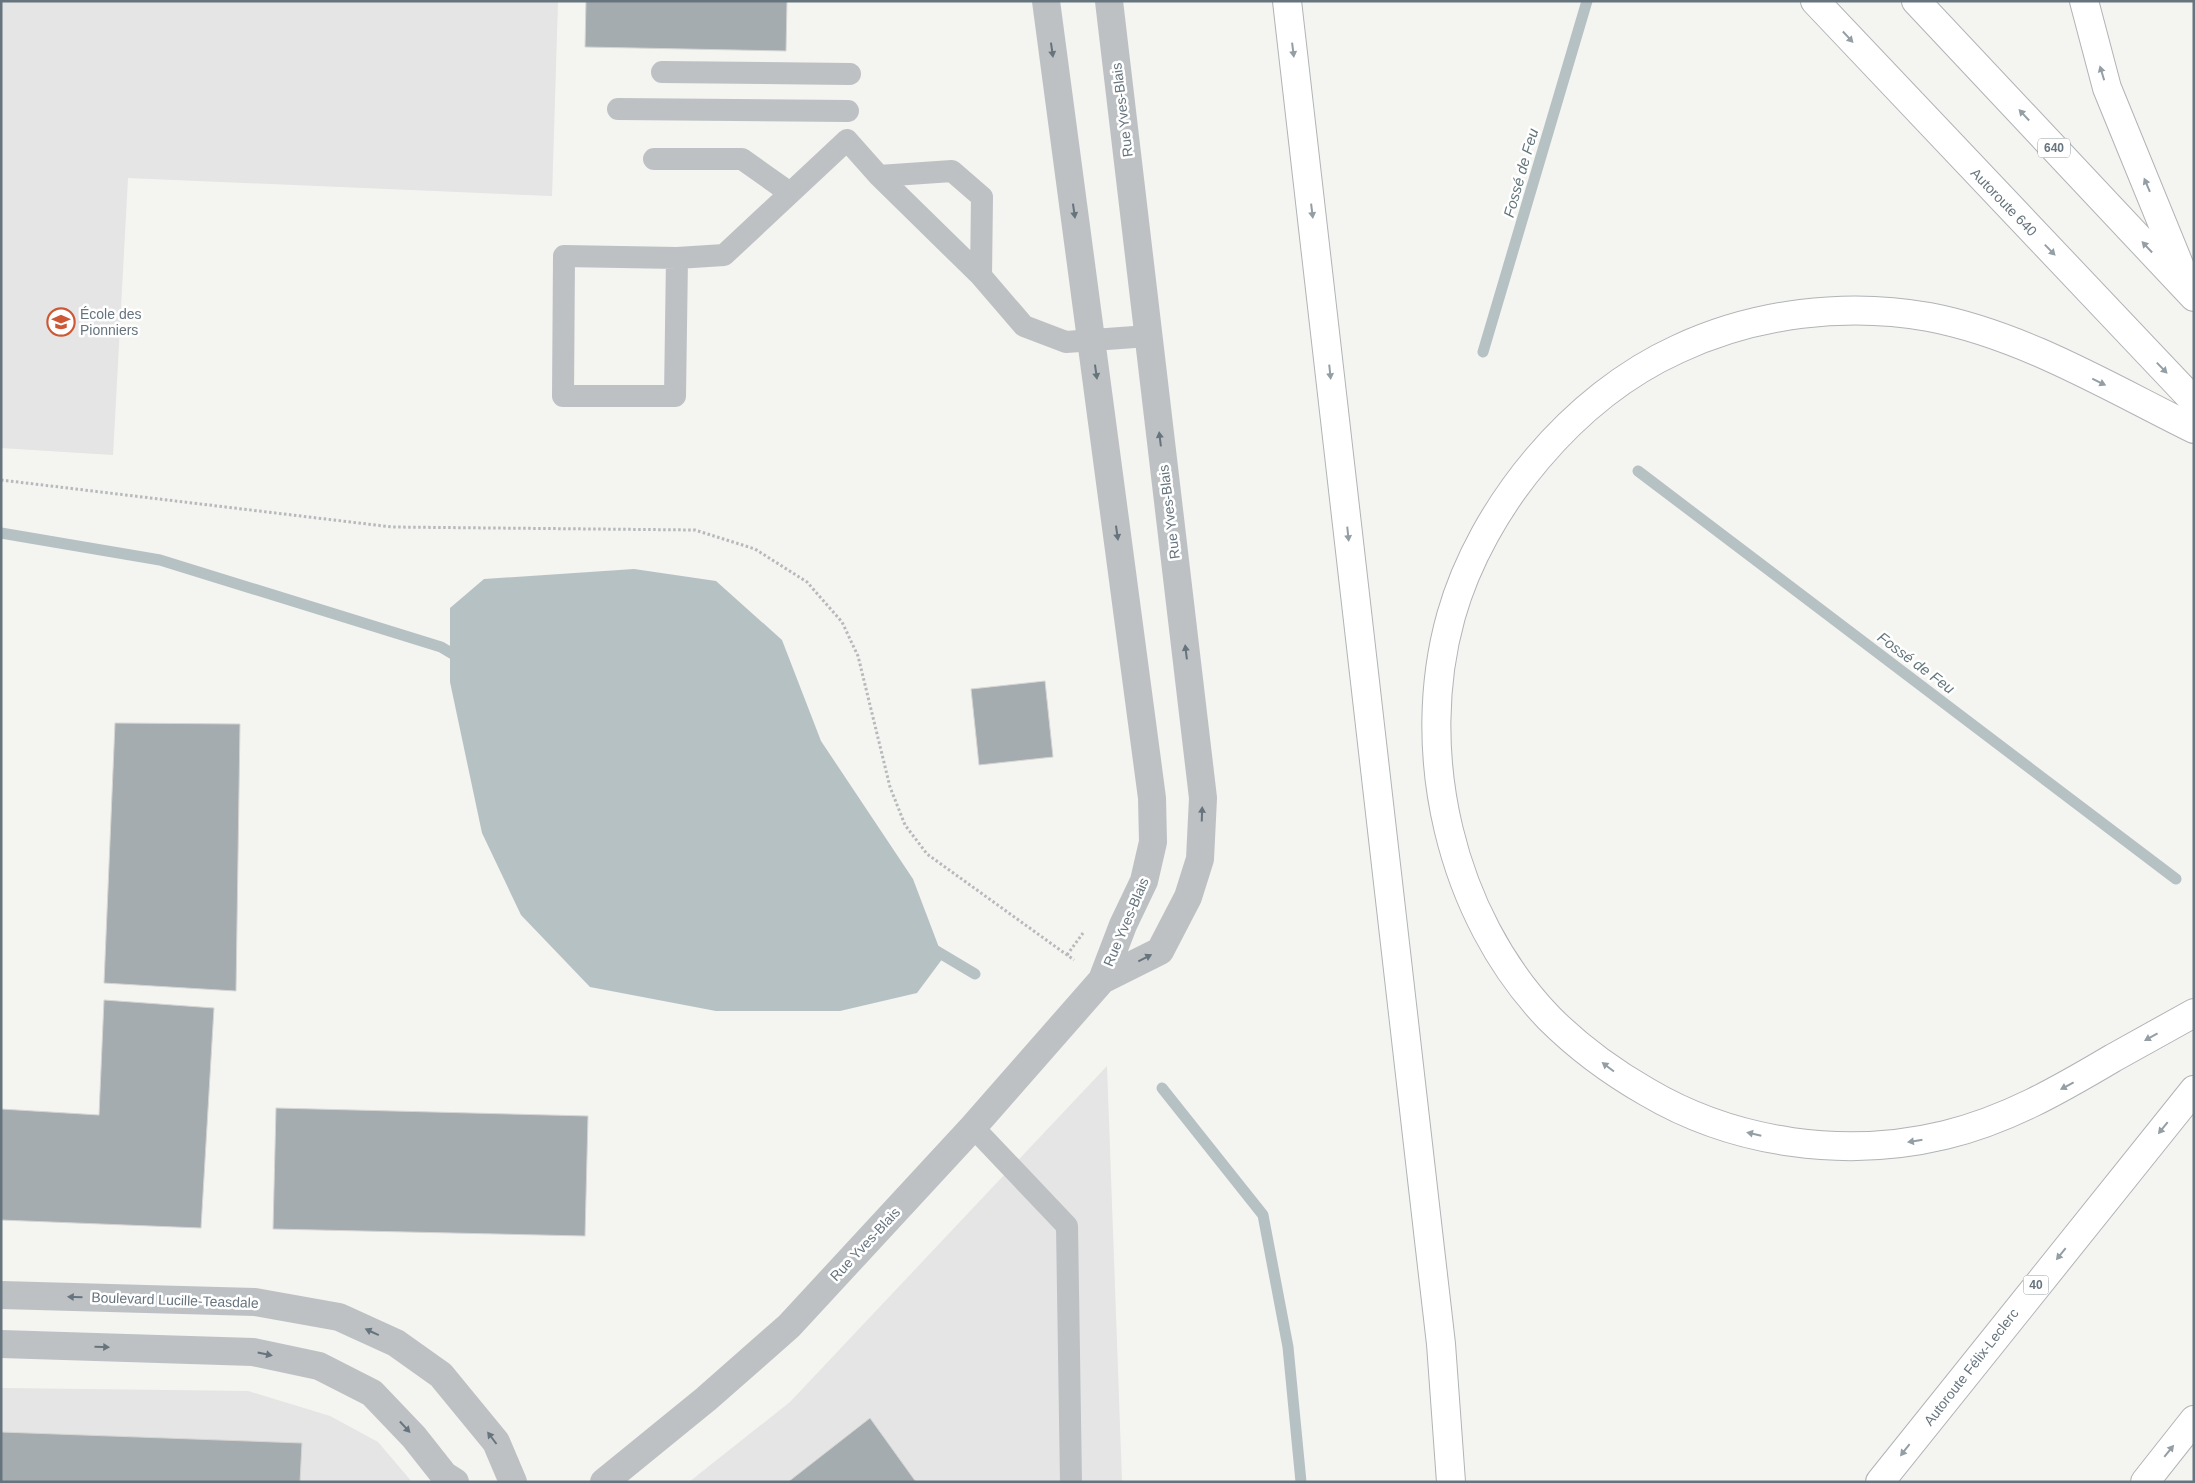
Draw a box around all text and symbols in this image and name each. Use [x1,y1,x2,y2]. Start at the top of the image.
one-way arrow [1842,30,1854,42]
one-way arrow [1049,42,1057,58]
one-way arrow [1289,42,1297,58]
street label: Rue Yves-Blais [1108,62,1136,158]
one-way arrow [2098,65,2106,80]
one-way arrow [2018,110,2030,122]
water label: Fossé de Feu [1500,126,1542,219]
road number: 640 [2038,138,2070,158]
street label: Autoroute 640 [1968,165,2040,239]
one-way arrow [2142,178,2150,192]
one-way arrow [1070,203,1078,219]
one-way arrow [1308,203,1316,219]
one-way arrow [2141,241,2153,253]
one-way arrow [2044,243,2056,255]
place label: École des Pionniers [80,306,141,338]
school or university icon: École des Pionniers [46,307,76,337]
one-way arrow [2156,361,2168,373]
one-way arrow [1092,364,1100,380]
one-way arrow [1326,365,1334,381]
one-way arrow [2092,378,2107,386]
one-way arrow [1156,431,1164,447]
street label: Rue Yves-Blais [1155,464,1183,560]
one-way arrow [1113,525,1121,541]
one-way arrow [1345,526,1353,542]
water label: Fossé de Feu [1875,628,1959,697]
one-way arrow [1182,644,1190,660]
one-way arrow [1199,806,1207,822]
street label: Rue Yves-Blais [1100,875,1152,969]
one-way arrow [1138,954,1152,962]
one-way arrow [2144,1033,2159,1041]
one-way arrow [1602,1061,1615,1072]
one-way arrow [2060,1082,2074,1090]
one-way arrow [2158,1121,2169,1134]
one-way arrow [1747,1130,1762,1138]
one-way arrow [1907,1137,1923,1145]
street label: Rue Yves-Blais [827,1204,903,1284]
one-way arrow [2055,1247,2066,1260]
road number: 40 [2024,1276,2048,1294]
street label: Boulevard Lucille-Teasdale [91,1289,259,1311]
one-way arrow [66,1293,82,1301]
street label: Autoroute Félix-Leclerc [1920,1305,2022,1429]
one-way arrow [365,1328,379,1336]
one-way arrow [95,1344,111,1352]
one-way arrow [257,1351,273,1359]
one-way arrow [399,1421,411,1433]
one-way arrow [487,1431,497,1445]
one-way arrow [1900,1443,1911,1456]
one-way arrow [2164,1445,2175,1458]

